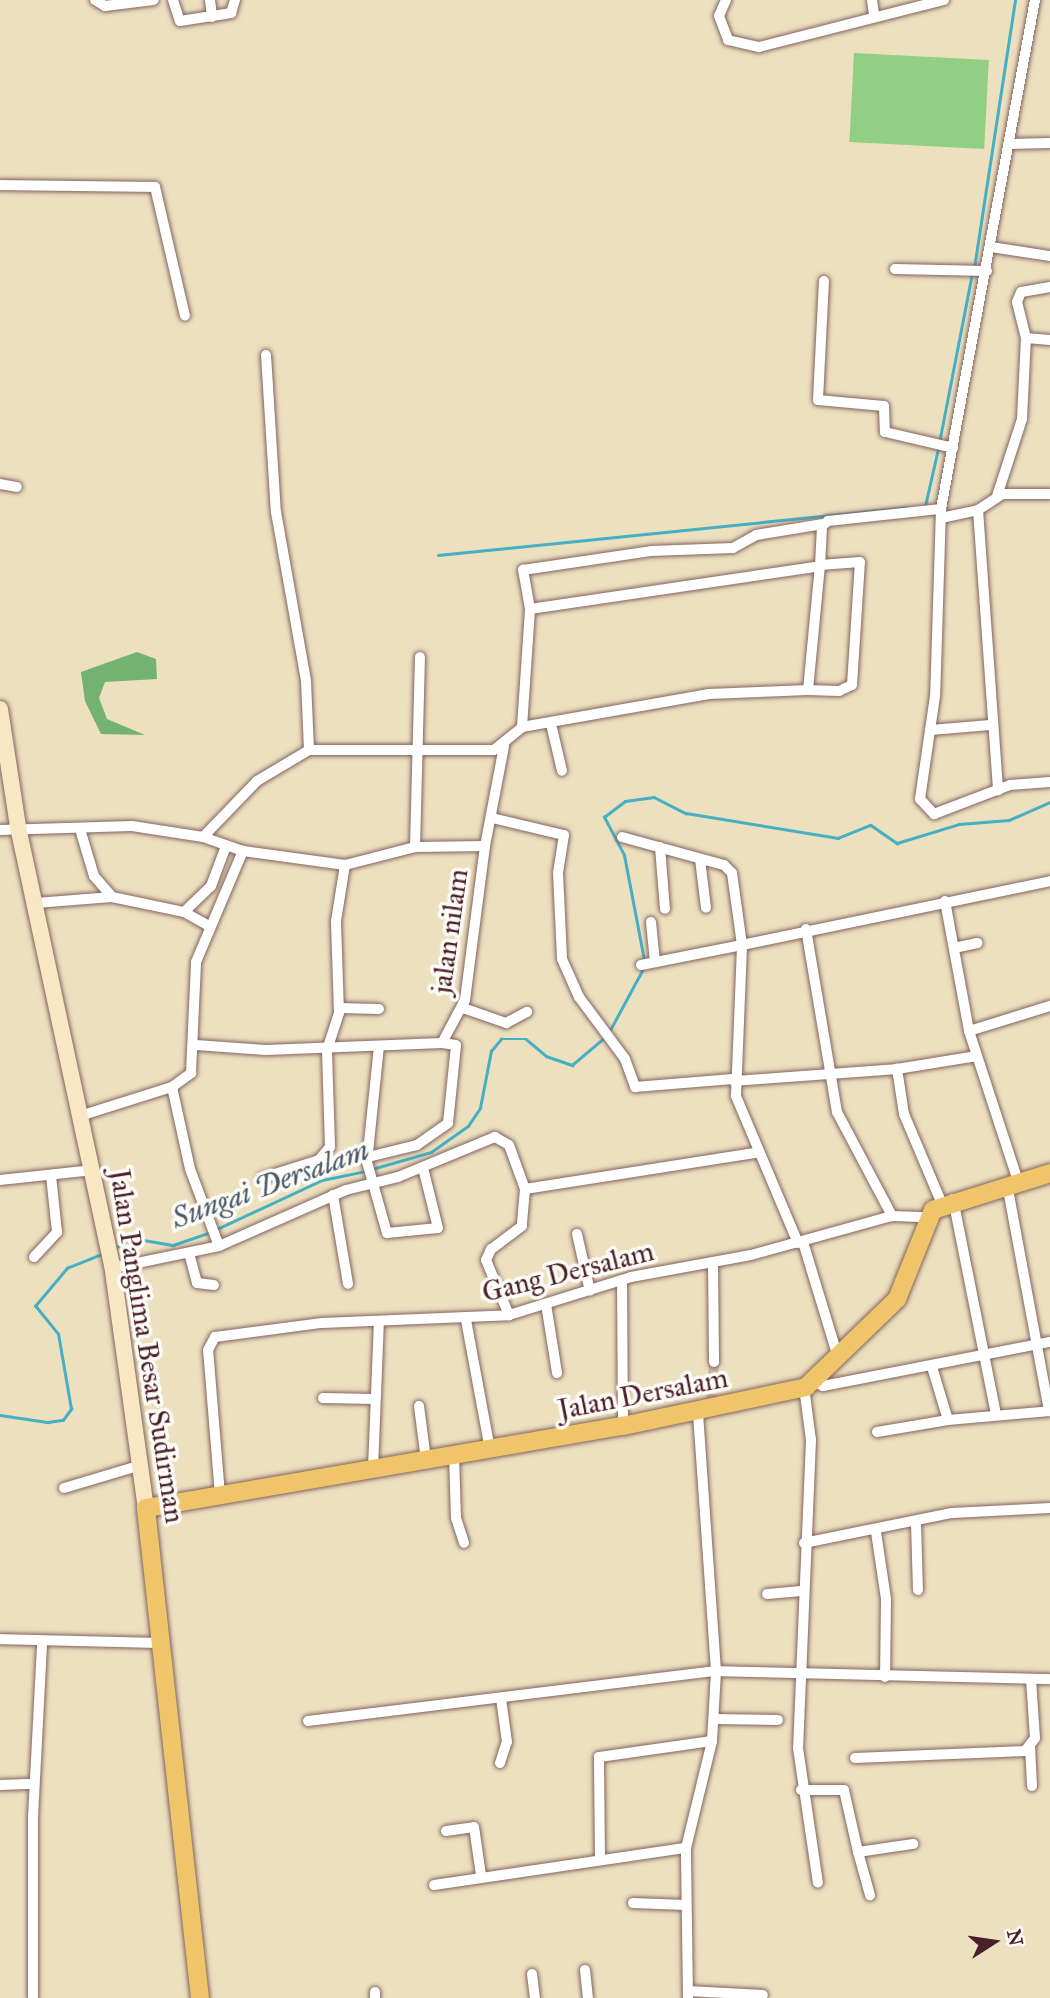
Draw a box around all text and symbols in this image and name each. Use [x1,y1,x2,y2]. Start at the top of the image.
street label: jalan nilam [425,867,475,995]
water label: Sungai Dersalam [166,1132,374,1236]
street label: Jalan Panglima Besar Sudirman [102,1167,192,1525]
street label: Gang Dersalam [479,1234,657,1310]
street label: Jalan Dersalam [555,1361,731,1427]
north arrow [959,1907,1029,1977]
text: N [1002,1927,1028,1948]

